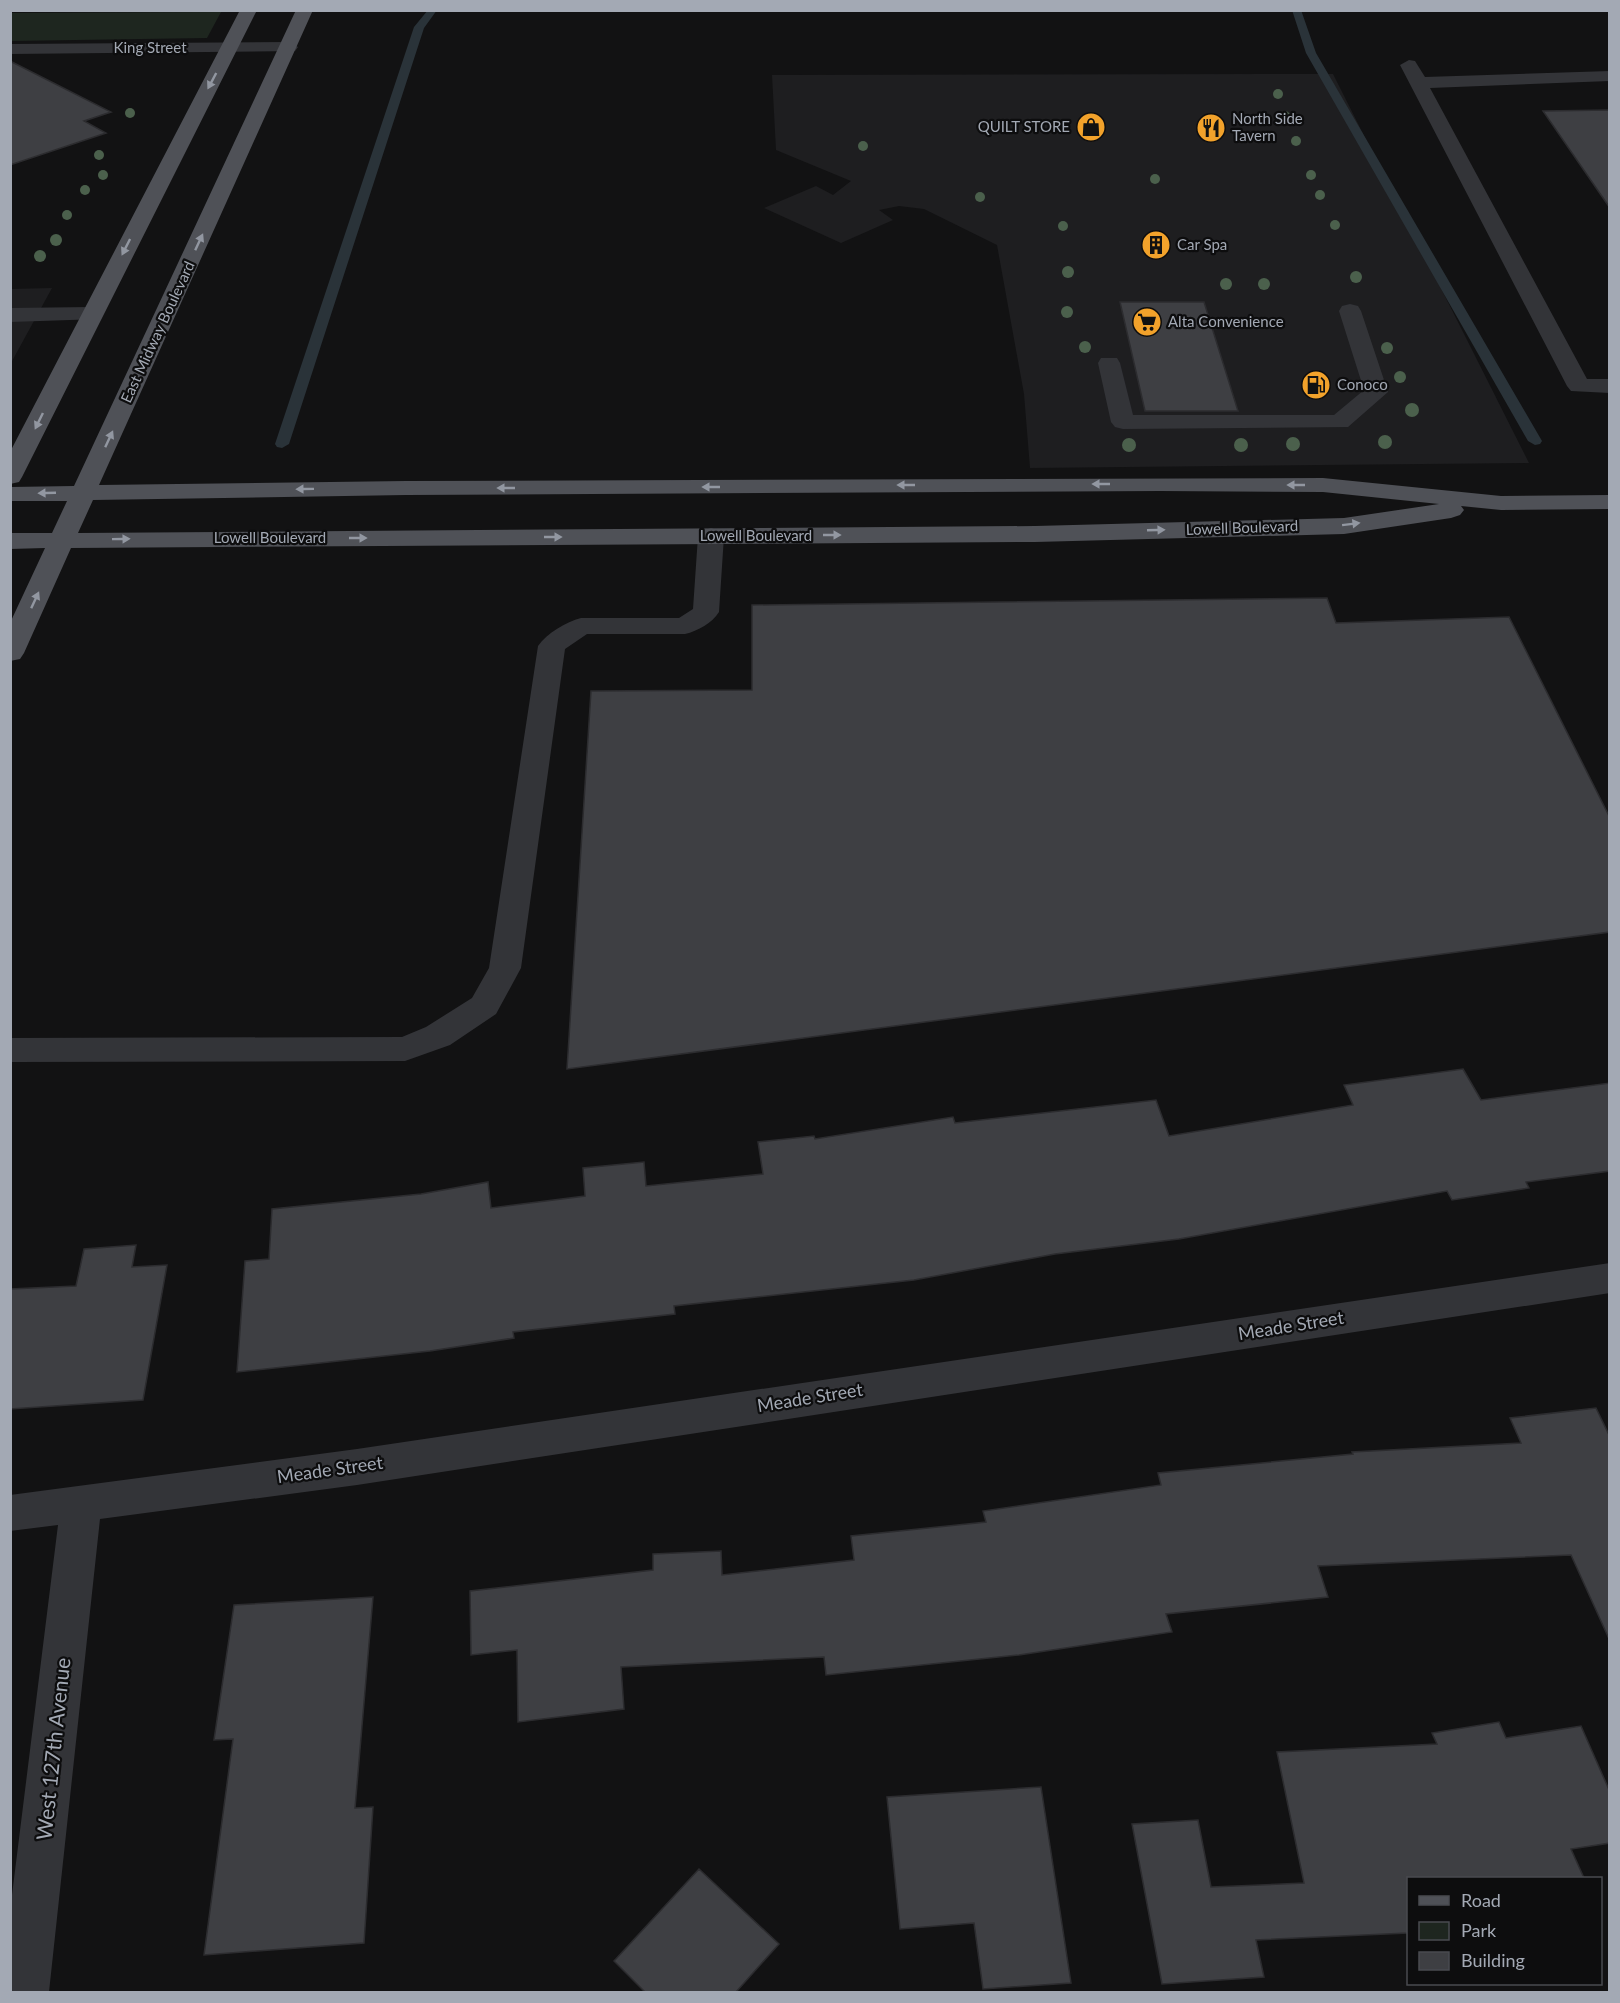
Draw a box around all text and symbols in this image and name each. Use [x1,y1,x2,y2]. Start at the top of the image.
street label: King Street [113,38,187,56]
one-way arrow [208,72,218,90]
place label: North Side Tavern [1232,109,1303,144]
shop icon: QUILT STORE [1075,111,1107,143]
restaurant icon: North Side Tavern [1195,112,1227,144]
place label: QUILT STORE [978,117,1070,135]
building icon: Car Spa [1140,229,1172,261]
one-way arrow [194,233,204,251]
place label: Car Spa [1177,235,1227,253]
one-way arrow [121,239,131,256]
street label: East Midway Boulevard [116,258,198,405]
supermarket icon: Alta Convenience [1131,306,1163,338]
place label: Alta Convenience [1168,312,1284,330]
fuel station icon: Conoco [1300,369,1332,401]
place label: Conoco [1337,375,1388,393]
one-way arrow [34,413,43,430]
one-way arrow [105,430,114,447]
one-way arrow [1092,479,1111,489]
one-way arrow [897,480,916,490]
one-way arrow [1286,480,1305,490]
one-way arrow [702,482,721,491]
one-way arrow [496,483,515,493]
one-way arrow [296,484,315,494]
one-way arrow [38,488,57,498]
street label: Lowell Boulevard [1185,516,1298,538]
one-way arrow [1342,520,1361,529]
street label: Lowell Boulevard [700,526,812,544]
one-way arrow [1147,526,1166,535]
street label: Lowell Boulevard [214,528,326,546]
one-way arrow [823,530,842,540]
one-way arrow [544,532,563,542]
one-way arrow [349,533,368,543]
one-way arrow [112,534,131,544]
one-way arrow [30,591,39,608]
street label: Meade Street [1237,1306,1346,1344]
street label: Meade Street [756,1378,865,1416]
street label: Meade Street [276,1451,385,1487]
street label: West 127th Avenue [30,1656,75,1841]
legend [1407,1877,1602,1985]
text: Road [1461,1889,1501,1911]
text: Park [1461,1919,1497,1941]
text: Building [1461,1949,1525,1971]

